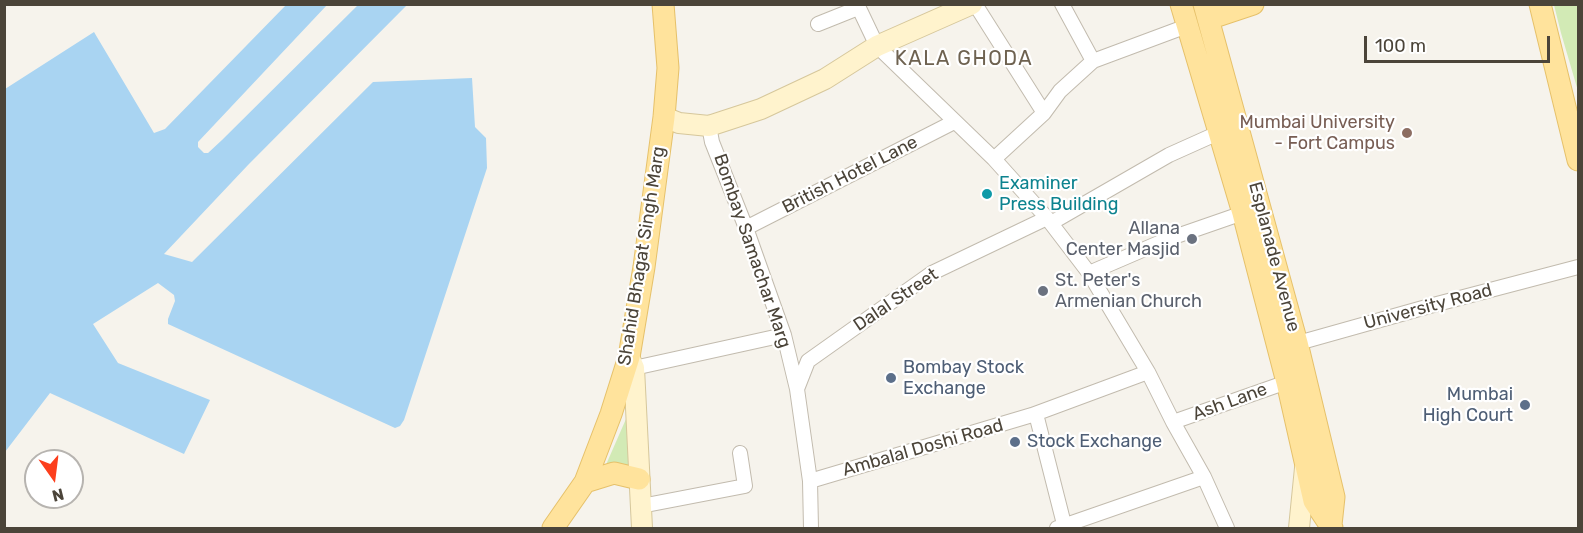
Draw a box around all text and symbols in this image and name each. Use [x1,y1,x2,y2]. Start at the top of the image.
scale bar [1367,24,1553,62]
text: 100 m [1375,35,1426,57]
district label: KALA GHODA [895,47,1033,71]
place label: Mumbai University - Fort Campus [1240,112,1395,154]
marker: Mumbai University - Fort Campus [1400,126,1414,140]
street label: British Hotel Lane [779,132,921,218]
street label: Shahid Bhagat Singh Marg [614,145,670,367]
street label: Bombay Samachar Marg [709,151,795,351]
place label: Examiner Press Building [999,173,1118,216]
street label: Esplanade Avenue [1244,180,1304,334]
marker: Examiner Press Building [980,187,994,201]
place label: Allana Center Masjid [1066,218,1180,260]
marker: Allana Center Masjid [1185,232,1199,246]
street label: Dalal Street [850,264,942,336]
place label: St. Peter's Armenian Church [1055,270,1202,312]
street label: University Road [1361,279,1495,335]
marker: St. Peter's Armenian Church [1036,284,1050,298]
place label: Bombay Stock Exchange [903,357,1024,400]
marker: Bombay Stock Exchange [884,371,898,385]
street label: Ash Lane [1190,379,1270,425]
place label: Mumbai High Court [1423,384,1513,426]
marker: Mumbai High Court [1518,398,1532,412]
street label: Ambalal Doshi Road [840,415,1006,481]
place label: Stock Exchange [1027,431,1162,453]
marker: Stock Exchange [1008,435,1022,449]
north arrow [24,449,84,509]
text: N [50,484,66,506]

